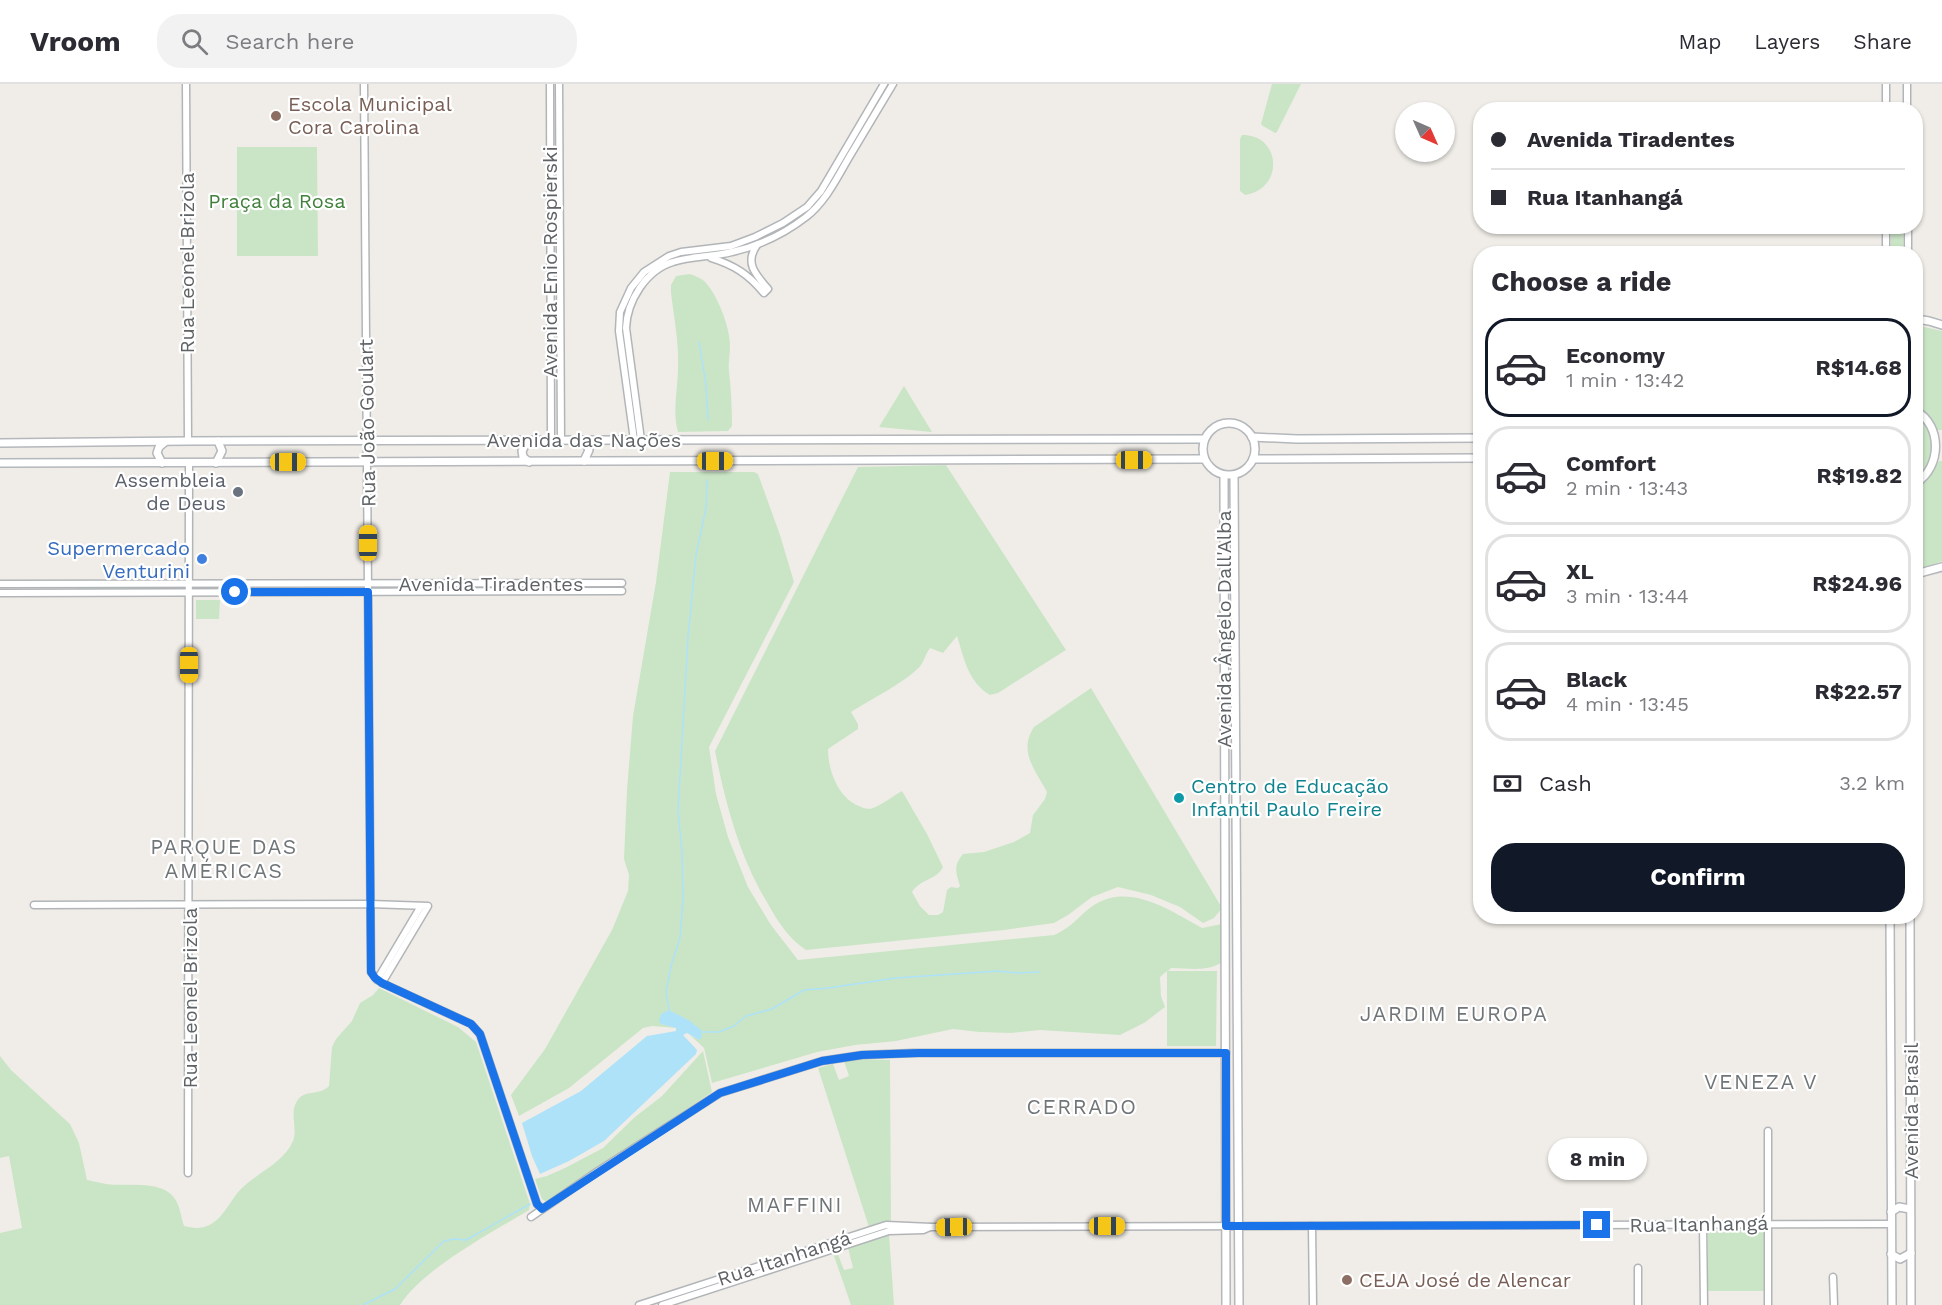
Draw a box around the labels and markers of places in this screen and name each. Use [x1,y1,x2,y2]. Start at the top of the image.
place label: Escola Municipal Cora Carolina [288,92,452,139]
marker: Escola Municipal Cora Carolina [269,109,283,123]
place label: Assembleia de Deus [114,468,226,515]
marker: Assembleia de Deus [231,485,245,499]
place label: Supermercado Venturini [47,536,190,583]
marker: Supermercado Venturini [195,552,209,566]
place label: Centro de Educação Infantil Paulo Freire [1191,774,1389,821]
marker: Centro de Educação Infantil Paulo Freire [1172,791,1186,805]
place label: CEJA José de Alencar [1359,1268,1571,1292]
marker: CEJA José de Alencar [1340,1273,1354,1287]

